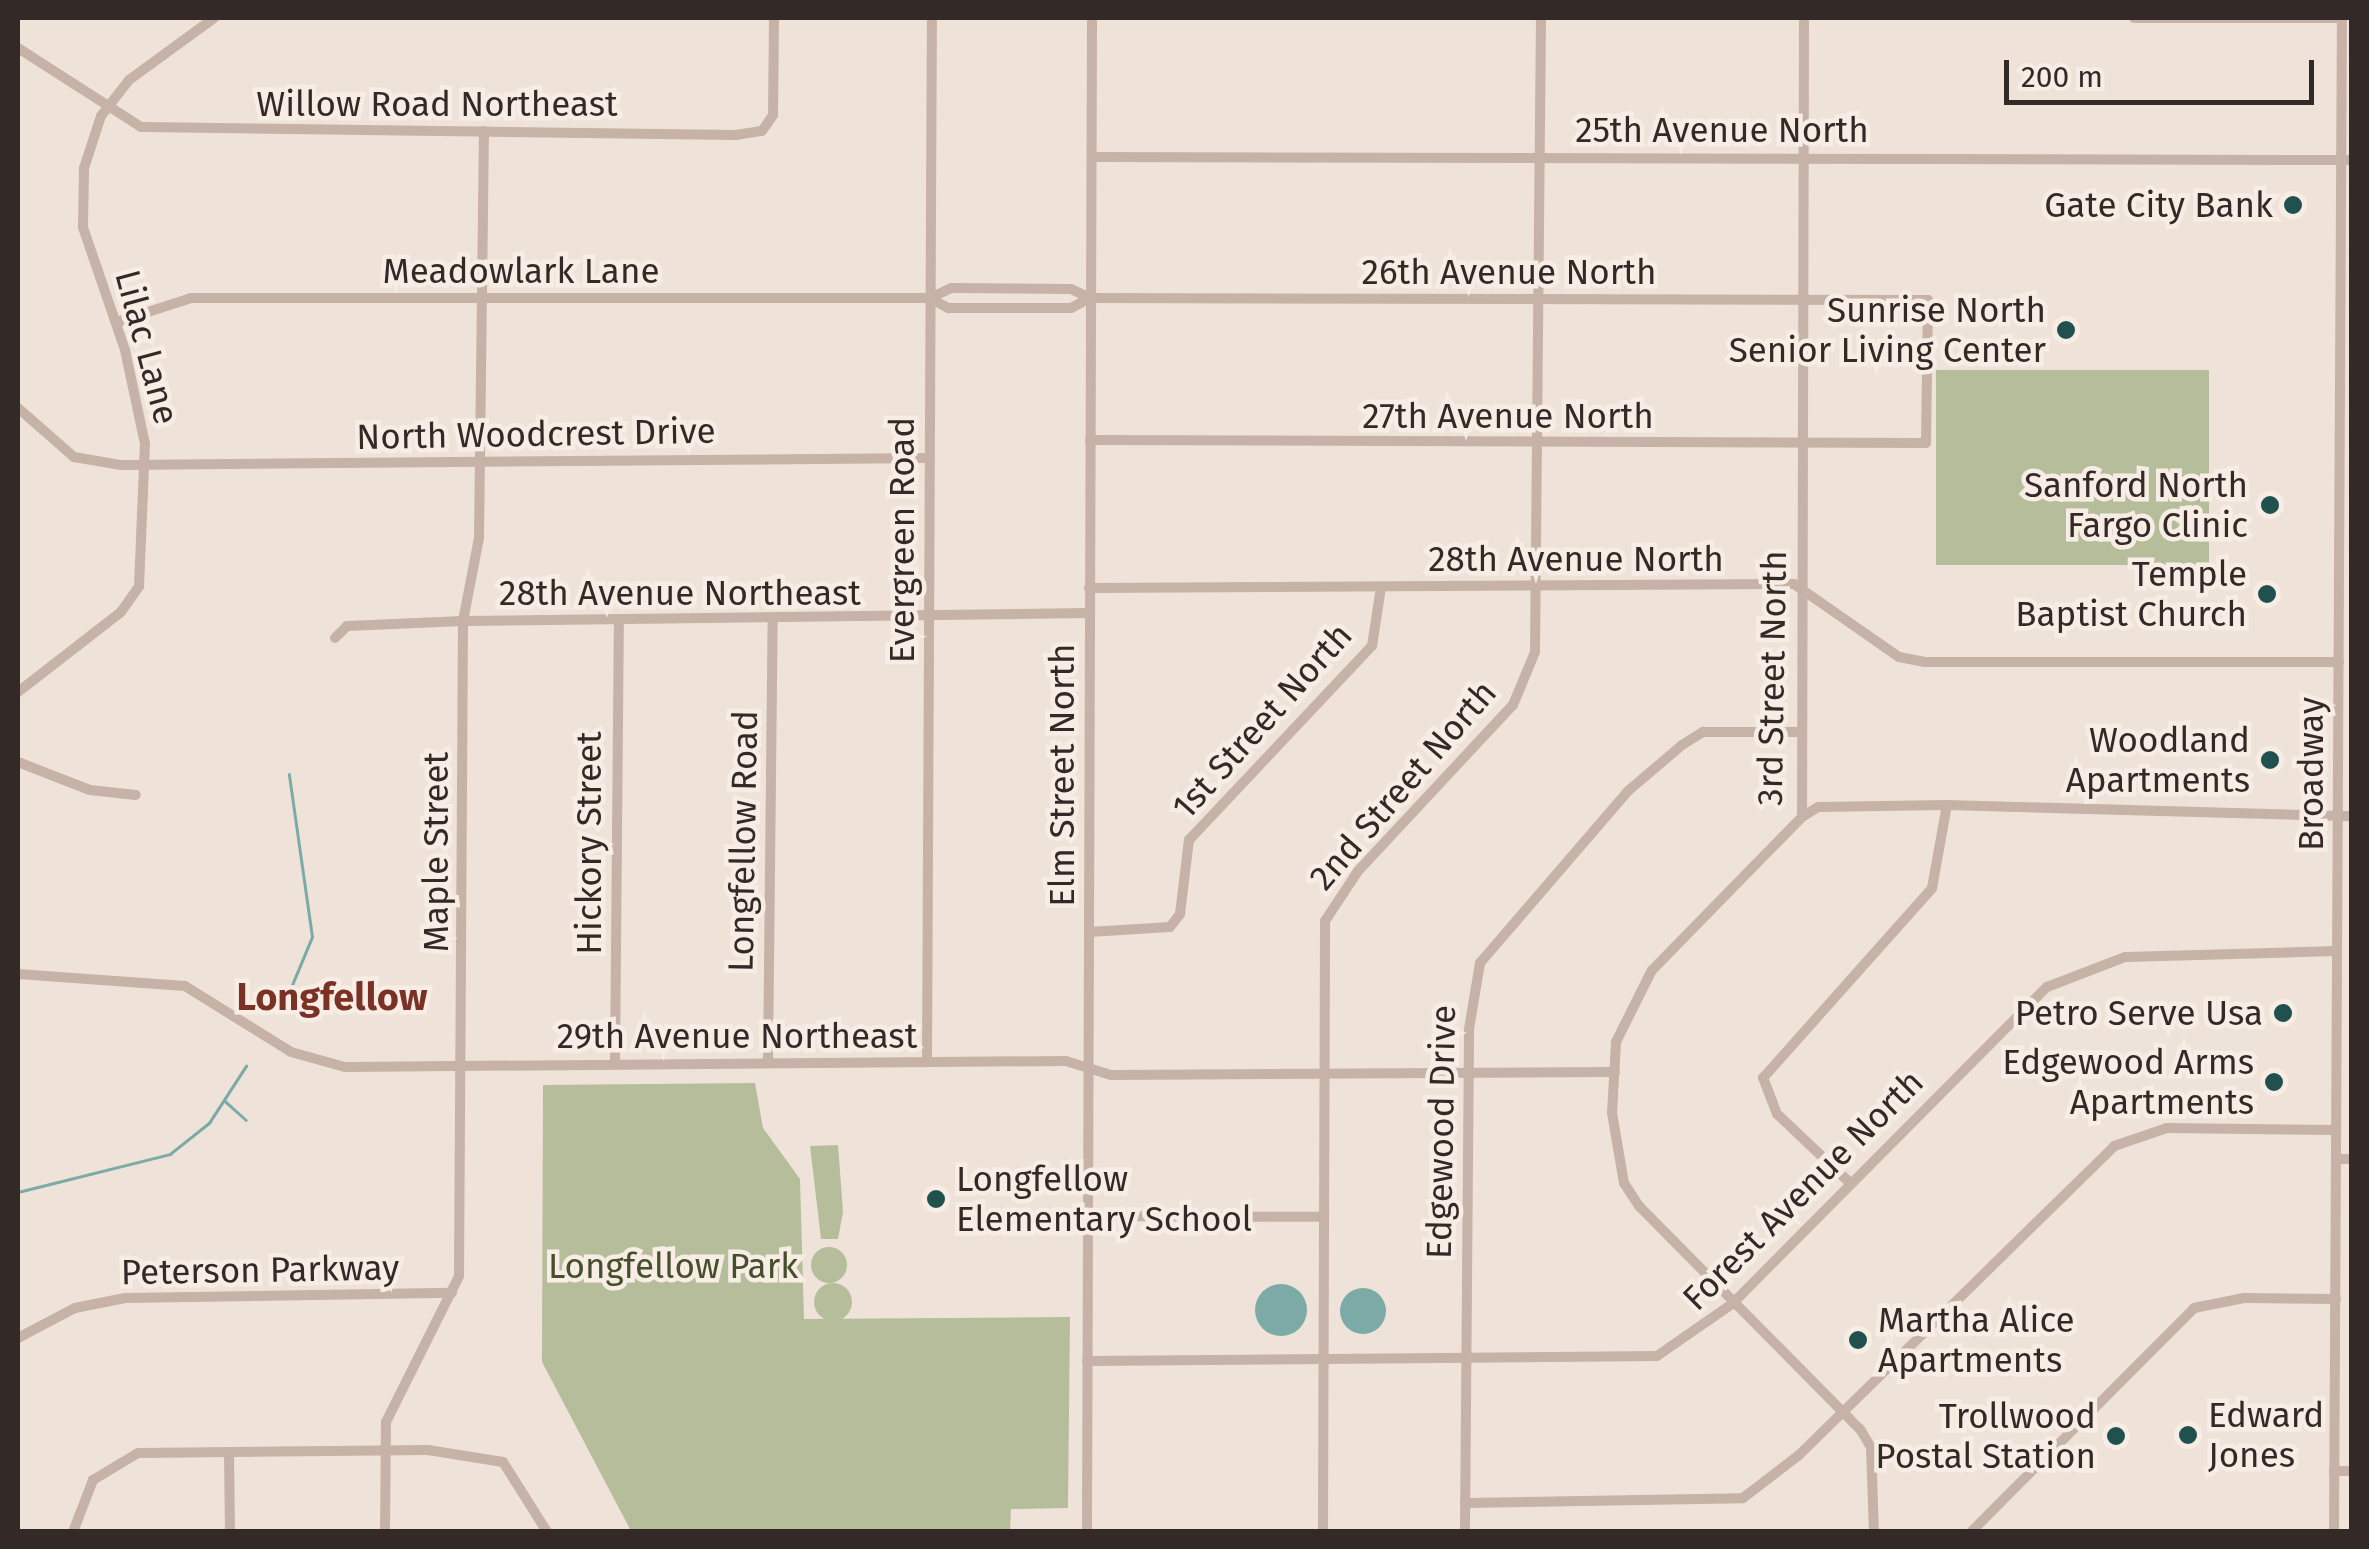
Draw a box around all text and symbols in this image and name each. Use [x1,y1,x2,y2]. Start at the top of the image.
scale bar [2009,40,2319,102]
text: 200 m [2021,59,2103,95]
street label: Willow Road Northeast [256,83,618,125]
street label: 25th Avenue North [1575,109,1869,151]
place label: Gate City Bank [2044,184,2273,226]
marker: Gate City Bank [2282,194,2304,216]
street label: Meadowlark Lane [383,250,659,292]
street label: 26th Avenue North [1362,251,1656,293]
street label: Lilac Lane [106,265,188,429]
place label: Sunrise North Senior Living Center [1729,289,2046,371]
marker: Sunrise North Senior Living Center [2055,319,2077,341]
street label: 27th Avenue North [1362,395,1654,437]
street label: North Woodcrest Drive [356,410,716,458]
street label: Evergreen Road [881,417,923,663]
place label: Sanford North Fargo Clinic [2024,464,2248,546]
marker: Sanford North Fargo Clinic [2257,492,2283,518]
street label: 28th Avenue North [1428,538,1724,580]
street label: 3rd Street North [1749,550,1795,806]
place label: Temple Baptist Church [2015,553,2247,635]
street label: 28th Avenue Northeast [499,572,861,614]
marker: Temple Baptist Church [2256,583,2278,605]
street label: 1st Street North [1163,615,1361,827]
street label: Elm Street North [1041,643,1083,907]
street label: 2nd Street North [1301,672,1505,898]
street label: Broadway [2290,697,2332,851]
street label: Longfellow Road [720,710,766,972]
place label: Woodland Apartments [2066,719,2250,801]
street label: Hickory Street [568,731,610,955]
marker: Woodland Apartments [2259,749,2281,771]
street label: Maple Street [415,752,457,952]
district label: Longfellow [237,975,427,1021]
place label: Petro Serve Usa [2015,992,2263,1034]
marker: Petro Serve Usa [2272,1002,2294,1024]
street label: Edgewood Drive [1418,1005,1464,1259]
street label: 29th Avenue Northeast [557,1015,917,1057]
place label: Edgewood Arms Apartments [2002,1041,2254,1123]
street label: Forest Avenue North [1674,1061,1932,1319]
marker: Edgewood Arms Apartments [2263,1071,2285,1093]
place label: Longfellow Elementary School [956,1158,1252,1240]
marker: Longfellow Elementary School [925,1188,947,1210]
park label: Longfellow Park [548,1245,798,1287]
street label: Peterson Parkway [120,1247,400,1293]
place label: Martha Alice Apartments [1878,1299,2075,1381]
marker: Martha Alice Apartments [1847,1329,1869,1351]
place label: Edward Jones [2208,1394,2324,1476]
place label: Trollwood Postal Station [1875,1395,2096,1477]
marker: Edward Jones [2177,1424,2199,1446]
marker: Trollwood Postal Station [2105,1425,2127,1447]

